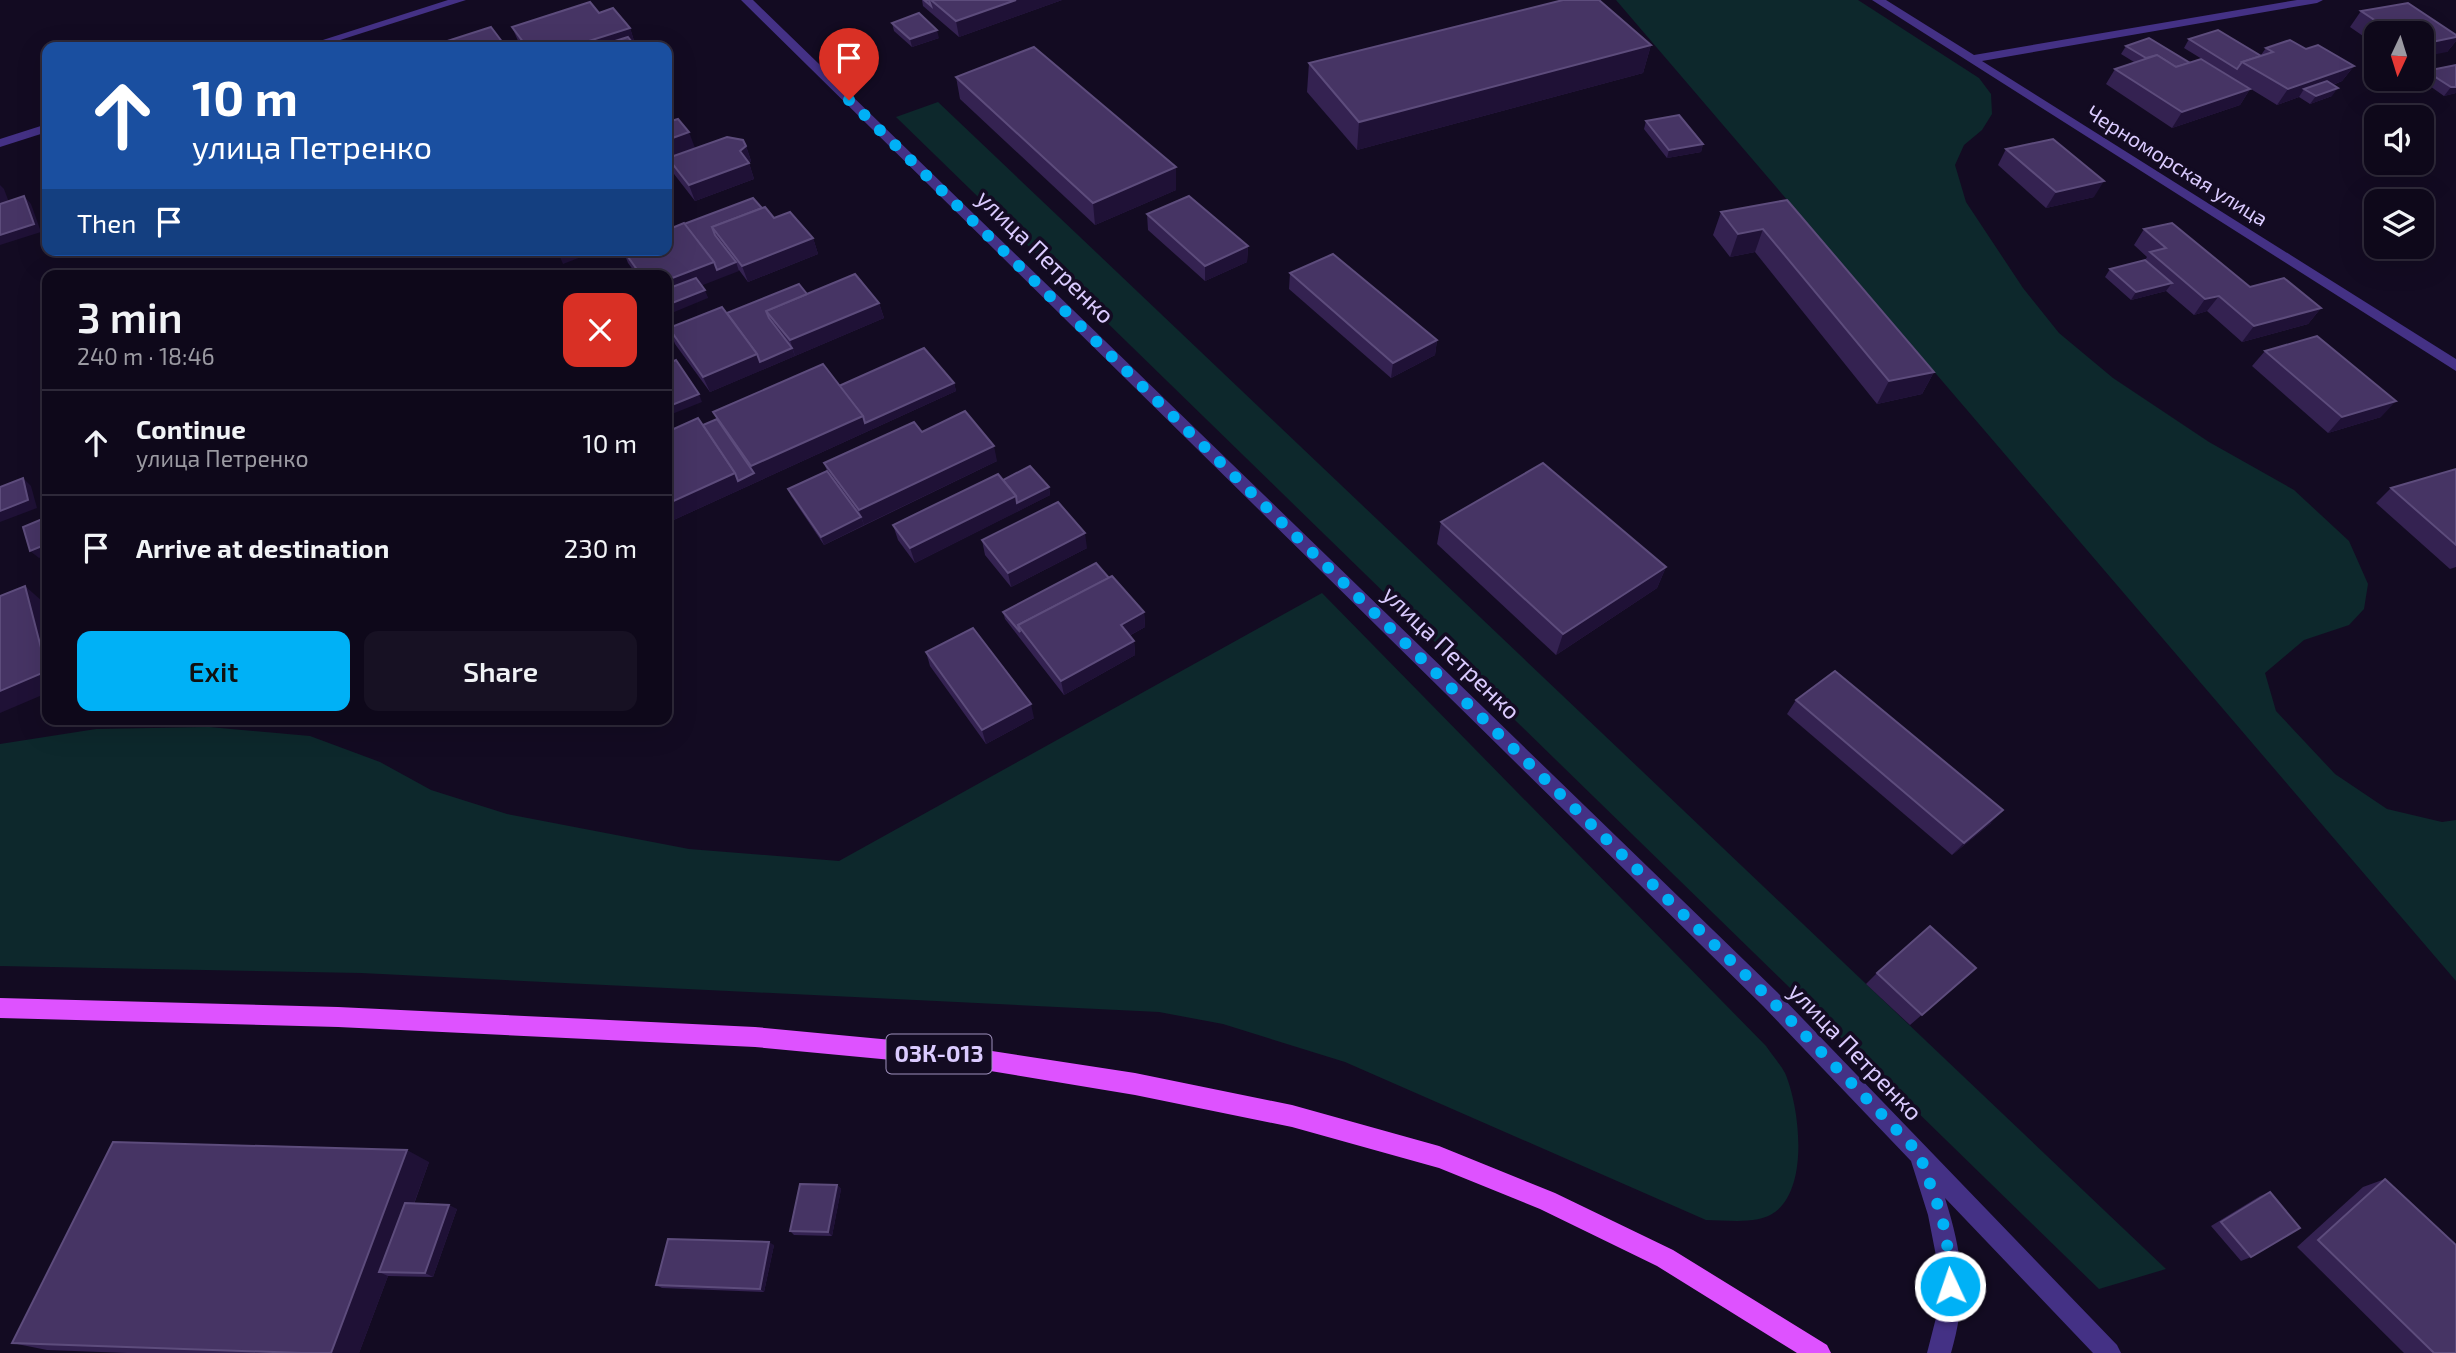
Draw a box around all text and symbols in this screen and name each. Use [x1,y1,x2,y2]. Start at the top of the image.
north arrow [2364,21,2434,91]
map controls [2364,21,2434,259]
pin [819,28,879,100]
icon: arrive [830,39,868,77]
text: 10 m [192,67,298,126]
icon: ahead [77,70,168,161]
street label: Черноморская улица [2082,99,2273,231]
button: sound [2364,105,2434,175]
text: улица Петренко [192,127,432,165]
street label: улица Петренко [971,183,1121,330]
button: layers [2364,189,2434,259]
icon: arrive [150,203,188,241]
text: Then [77,207,136,238]
text: 3 min [77,291,183,341]
button: close [563,293,637,367]
text: 240 m · 18:46 [77,342,215,370]
text: Continue [136,413,246,444]
icon: ahead [77,424,115,462]
text: 10 m [582,427,637,458]
text: улица Петренко [136,444,309,472]
icon: arrive [77,529,115,567]
text: Arrive at destination [136,532,389,563]
text: 230 m [564,532,637,563]
street label: улица Петренко [1377,579,1527,726]
button: Exit [77,631,350,711]
button: Share [364,631,637,711]
street label: улица Петренко [1782,976,1929,1126]
road number: 03К-013 [886,1035,992,1074]
position arrow [1913,1249,1987,1323]

